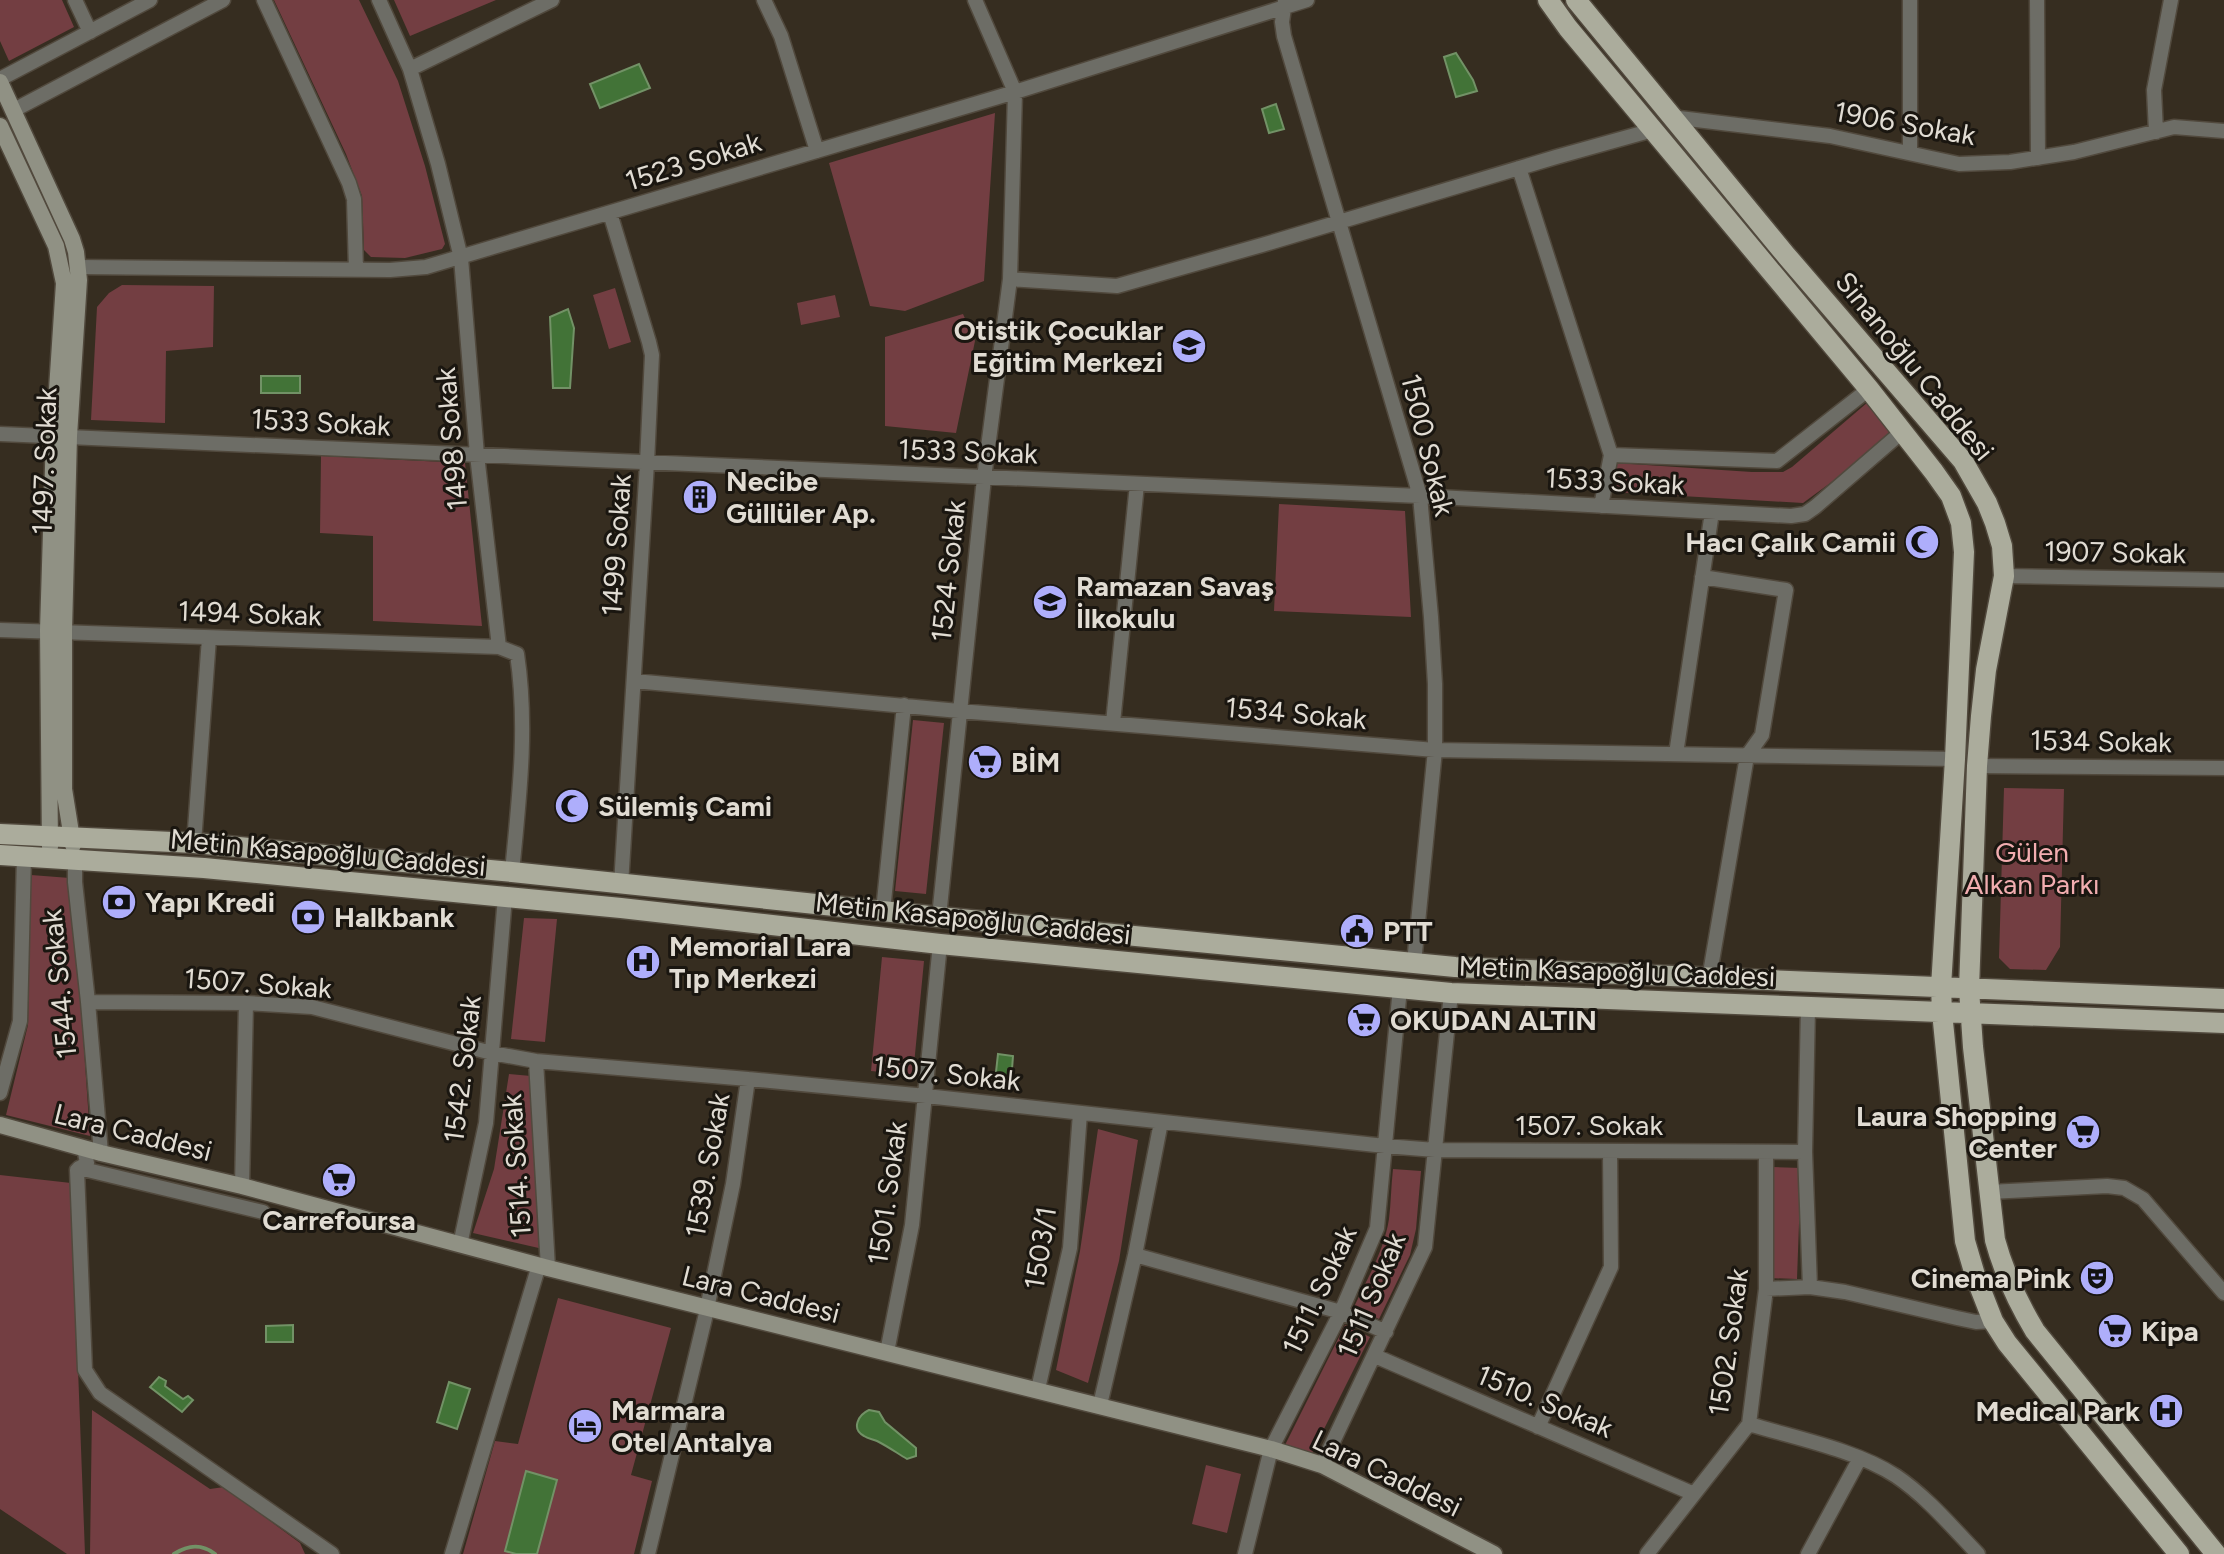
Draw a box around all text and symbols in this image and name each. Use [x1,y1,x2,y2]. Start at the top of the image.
street label: 1906 Sokak [1832,94,1979,152]
street label: 1523 Sokak [621,124,765,198]
street label: Si̇nanoğlu Caddesi [1829,265,2001,467]
place label: Otistik Çocuklar Eğitim Merkezi [954,313,1163,379]
school or university icon: Otistik Çocuklar Eğitim Merkezi [1170,327,1208,365]
street label: 1498 Sokak [428,366,474,512]
street label: 1500 Sokak [1394,371,1462,520]
street label: 1497. Sokak [24,386,64,535]
street label: 1533 Sokak [250,401,392,443]
street label: 1533 Sokak [898,432,1039,470]
street label: 1533 Sokak [1544,460,1686,502]
place label: Necibe Güllüler Ap. [726,464,876,530]
street label: 1499 Sokak [594,473,638,617]
building icon: Necibe Güllüler Ap. [681,478,719,516]
street label: 1524 Sokak [924,498,972,643]
mosque icon: Hacı Çalık Camii [1903,523,1941,561]
place label: Hacı Çalık Camii [1685,525,1896,559]
street label: 1907 Sokak [2044,534,2187,570]
place label: Ramazan Savaş İlkokulu [1076,569,1274,635]
school or university icon: Ramazan Savaş İlkokulu [1031,583,1069,621]
street label: 1494 Sokak [178,594,323,633]
street label: 1534 Sokak [1224,690,1369,736]
street label: 1534 Sokak [2030,723,2173,759]
supermarket icon: BİM [966,743,1004,781]
place label: BİM [1011,745,1060,779]
mosque icon: Sülemiş Cami [553,787,591,825]
place label: Sülemiş Cami [598,789,772,823]
street label: Metin Kasapoğlu Caddesi [169,821,487,883]
park label: Gülen Alkan Parkı [1965,835,2099,901]
bank icon: Yapı Kredi [100,883,138,921]
place label: Yapı Kredi [145,885,275,919]
street label: Metin Kasapoğlu Caddesi [814,885,1132,951]
bank icon: Halkbank [289,898,327,936]
place label: Halkbank [334,900,454,934]
street label: 1544. Sokak [34,907,84,1060]
public building icon: PTT [1338,912,1376,950]
place label: PTT [1383,914,1433,948]
place label: Memorial Lara Tıp Merkezi [669,929,851,995]
hospital icon: Memorial Lara Tıp Merkezi [624,943,662,981]
street label: Metin Kasapoğlu Caddesi [1458,948,1776,994]
street label: 1507. Sokak [183,961,333,1005]
street label: 1542. Sokak [436,993,488,1145]
supermarket icon: OKUDAN ALTIN [1345,1001,1383,1039]
place label: OKUDAN ALTIN [1390,1003,1597,1037]
street label: 1507. Sokak [872,1048,1023,1098]
street label: 1539. Sokak [678,1090,736,1240]
street label: 1514. Sokak [494,1093,538,1239]
street label: Lara Caddesi [50,1096,216,1168]
place label: Laura Shopping Center [1856,1099,2057,1165]
street label: 1507. Sokak [1515,1108,1663,1142]
supermarket icon: Laura Shopping Center [2064,1113,2102,1151]
street label: 1501. Sokak [860,1119,914,1267]
supermarket icon: Carrefoursa [320,1161,358,1199]
place label: Carrefoursa [262,1203,416,1237]
street label: 1503/1 [1017,1204,1063,1292]
street label: 1511. Sokak [1274,1220,1364,1360]
street label: 1511 Sokak [1330,1227,1413,1363]
street label: Lara Caddesi [678,1258,844,1330]
theatre icon: Cinema Pink [2078,1259,2116,1297]
place label: Cinema Pink [1911,1261,2071,1295]
street label: 1502. Sokak [1701,1266,1755,1418]
supermarket icon: Kipa [2096,1312,2134,1350]
place label: Kipa [2141,1314,2199,1348]
street label: 1510. Sokak [1472,1357,1619,1445]
hospital icon: Medical Park [2147,1392,2185,1430]
place label: Marmara Otel Antalya [611,1393,772,1459]
place label: Medical Park [1976,1394,2140,1428]
hotel icon: Marmara Otel Antalya [566,1407,604,1445]
street label: Lara Caddesi [1307,1422,1467,1524]

